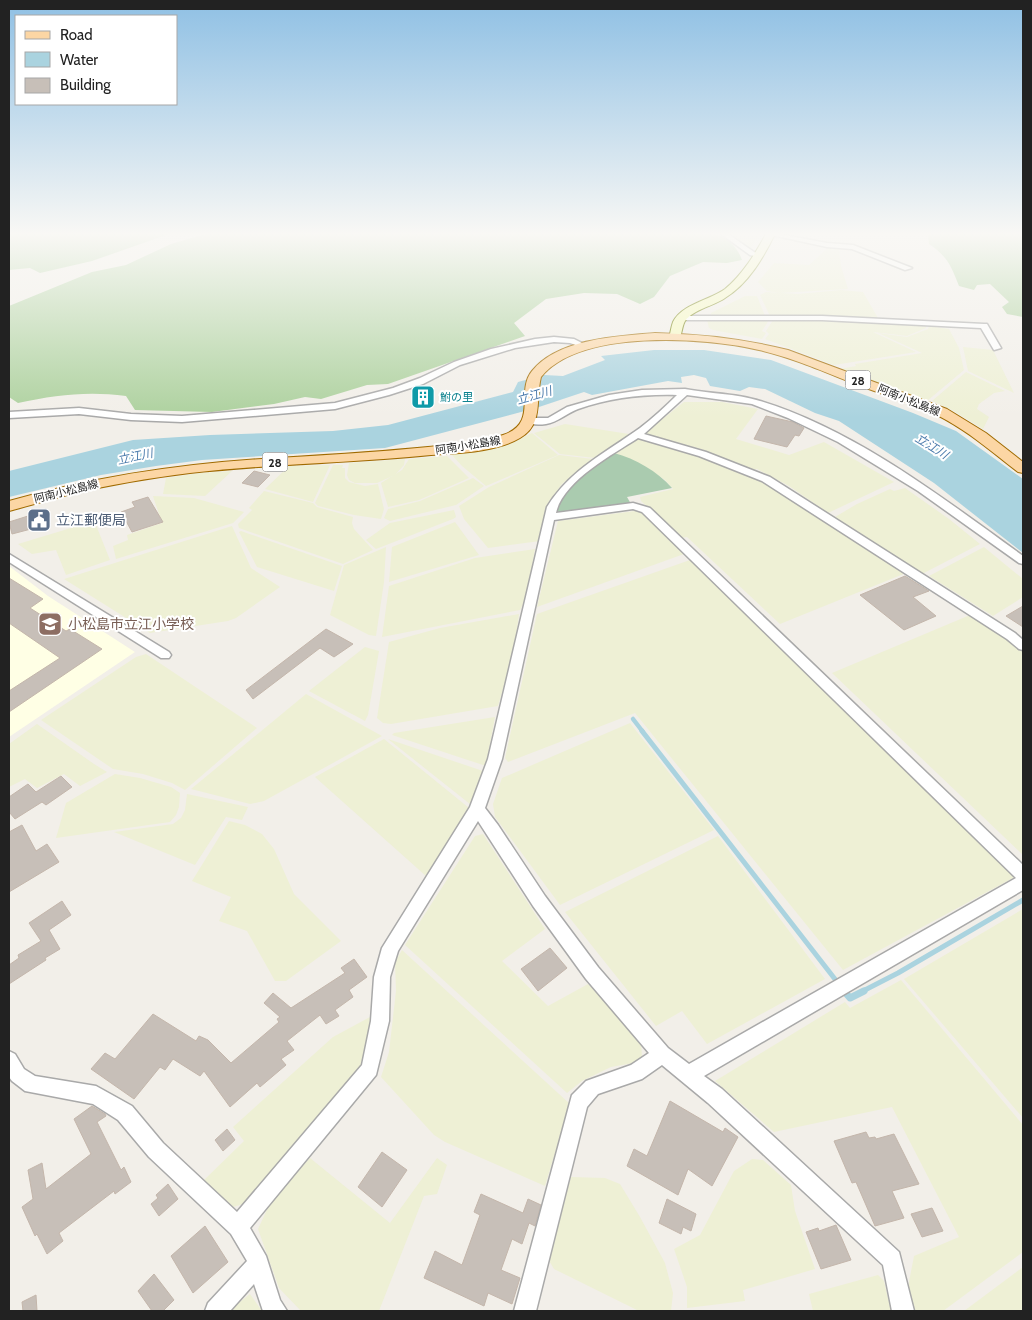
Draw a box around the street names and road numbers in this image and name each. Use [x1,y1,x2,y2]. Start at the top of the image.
road number: 28 [846,370,870,390]
street label: 阿南小松島線 [876,381,942,419]
street label: 阿南小松島線 [434,433,502,457]
road number: 28 [262,452,288,472]
street label: 阿南小松島線 [32,476,100,506]

